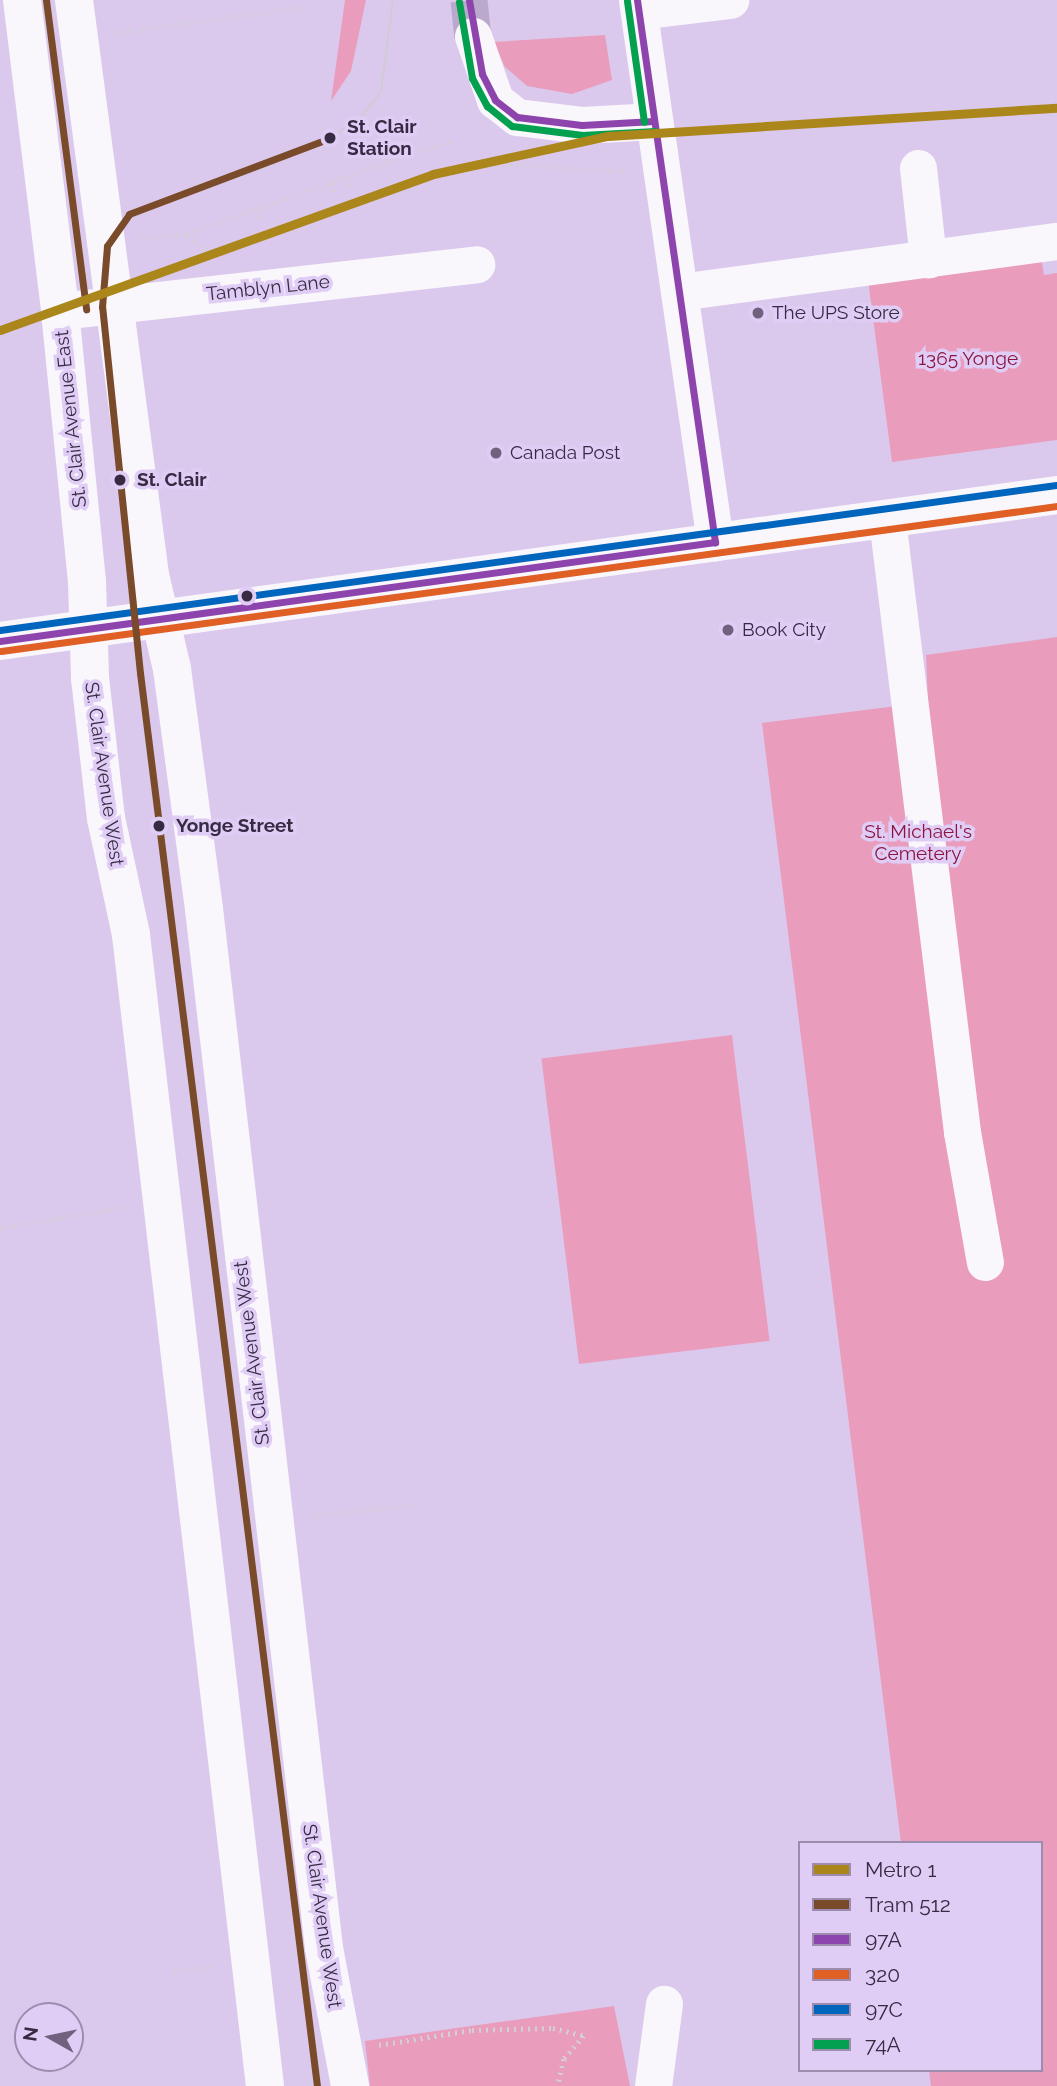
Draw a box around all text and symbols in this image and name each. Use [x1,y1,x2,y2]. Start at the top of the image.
place label: St. Clair Station [347,116,417,160]
marker: St. Clair Station [319,127,341,149]
street label: Tamblyn Lane [205,270,331,306]
place label: The UPS Store [772,302,900,324]
marker: The UPS Store [750,305,766,321]
street label: St. Clair Avenue East [50,329,92,509]
park label: 1365 Yonge [918,348,1018,370]
place label: Canada Post [510,442,620,464]
marker: Canada Post [488,445,504,461]
marker: St. Clair [109,469,131,491]
place label: St. Clair [137,469,207,491]
unlabelled marker [240,589,254,603]
place label: Book City [742,619,826,641]
marker: Book City [720,622,736,638]
street label: St. Clair Avenue West [80,680,128,868]
marker: Yonge Street [148,815,170,837]
place label: Yonge Street [176,815,294,837]
park label: St. Michael's Cemetery [864,821,972,865]
street label: St. Clair Avenue West [229,1259,275,1447]
street label: St. Clair Avenue West [298,1822,346,2010]
legend [798,1841,1043,2072]
text: Metro 1 [865,1857,936,1882]
text: Tram 512 [865,1892,951,1917]
text: 97A [865,1927,902,1952]
text: 320 [865,1962,900,1987]
text: 97C [865,1997,903,2022]
north arrow [14,2002,84,2072]
text: N [18,2025,42,2043]
text: 74A [865,2032,901,2057]

